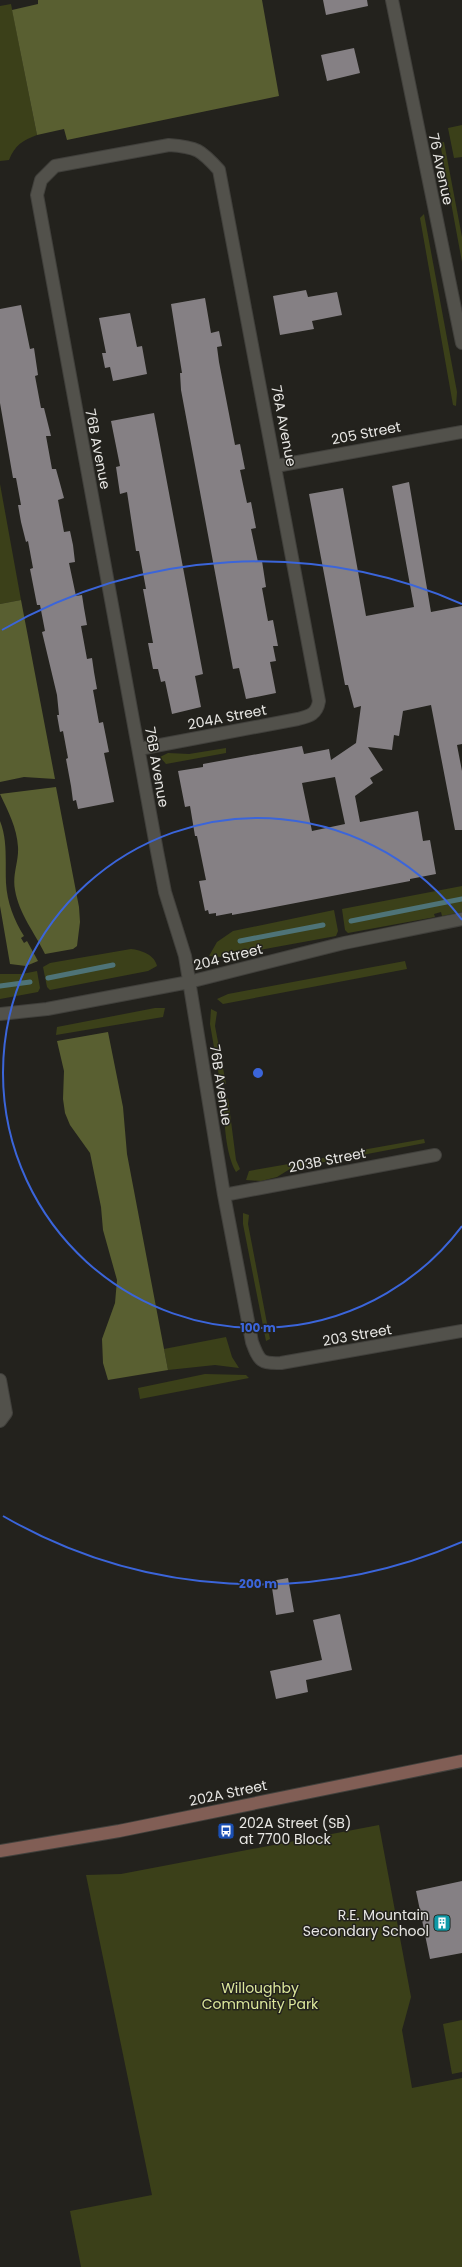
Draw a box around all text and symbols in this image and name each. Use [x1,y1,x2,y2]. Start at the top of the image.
street label: 76 Avenue [424,131,458,207]
street label: 76A Avenue [266,384,302,469]
street label: 76B Avenue [80,407,116,491]
street label: 205 Street [330,416,402,450]
street label: 204A Street [186,700,268,734]
street label: 76B Avenue [140,725,174,809]
street label: 204 Street [191,939,265,975]
street label: 76B Avenue [205,1043,237,1127]
centre of rings [251,1066,265,1080]
street label: 203B Street [287,1143,367,1177]
text: 100 m [240,1319,276,1336]
street label: 203 Street [321,1319,393,1351]
text: 200 m [239,1575,277,1592]
street label: 202A Street [187,1775,269,1811]
place label: 202A Street (SB) at 7700 Block [239,1813,351,1849]
bus stop icon: 202A Street (SB) at 7700 Block [216,1821,236,1841]
place label: R.E. Mountain Secondary School [303,1905,429,1941]
building icon: R.E. Mountain Secondary School [432,1913,452,1933]
park label: Willoughby Community Park [202,1978,319,2014]

